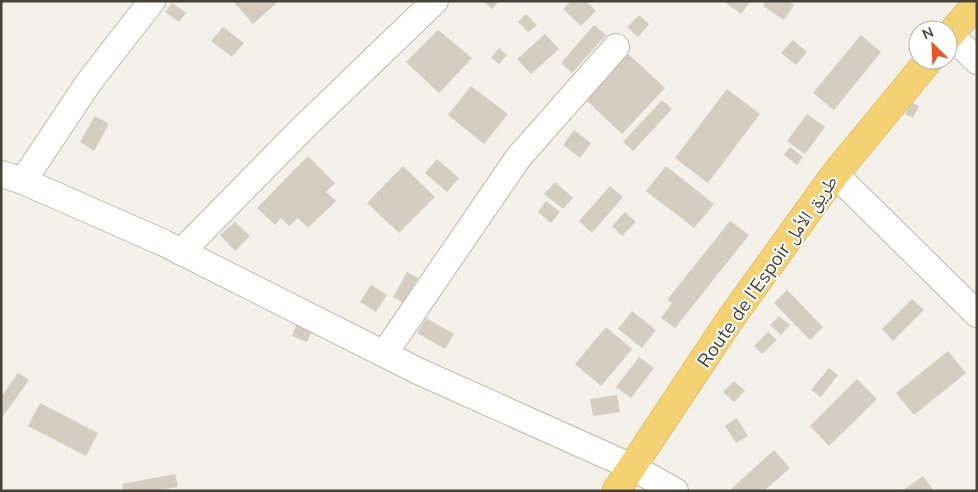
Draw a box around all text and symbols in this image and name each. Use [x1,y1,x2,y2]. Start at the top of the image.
north arrow [908,20,958,70]
text: N [919,23,936,43]
street label: Route de l’Espoir طريق الأمل [691,170,843,372]

